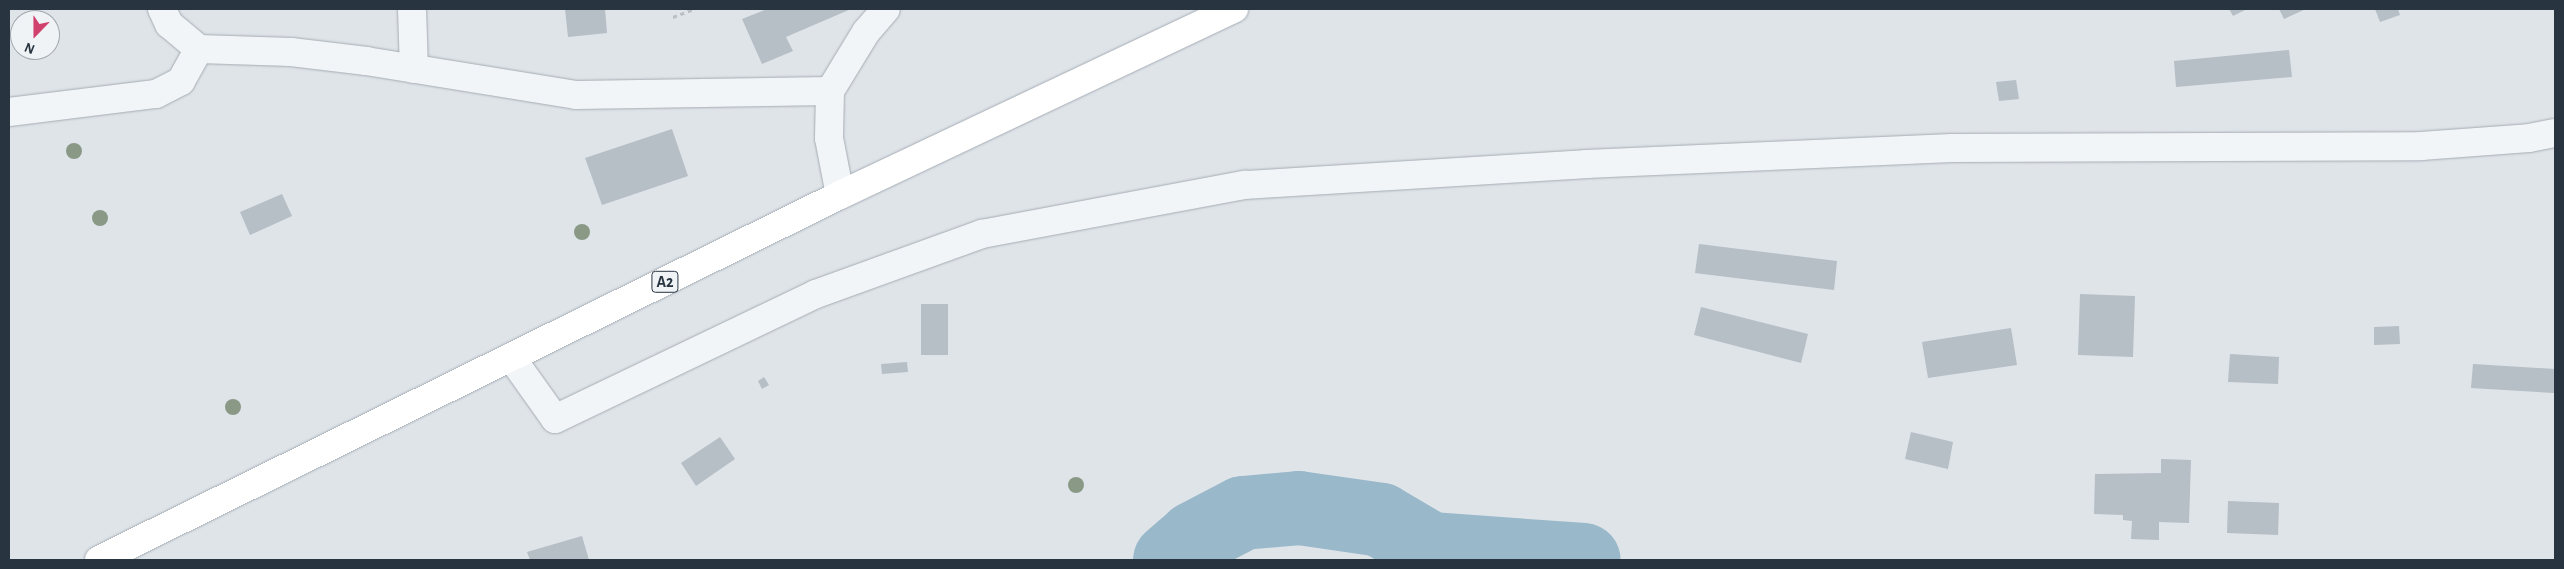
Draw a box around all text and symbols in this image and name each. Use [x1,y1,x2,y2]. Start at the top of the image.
north arrow [10,10,60,60]
text: N [23,40,37,56]
road number: A2 [651,268,679,296]

